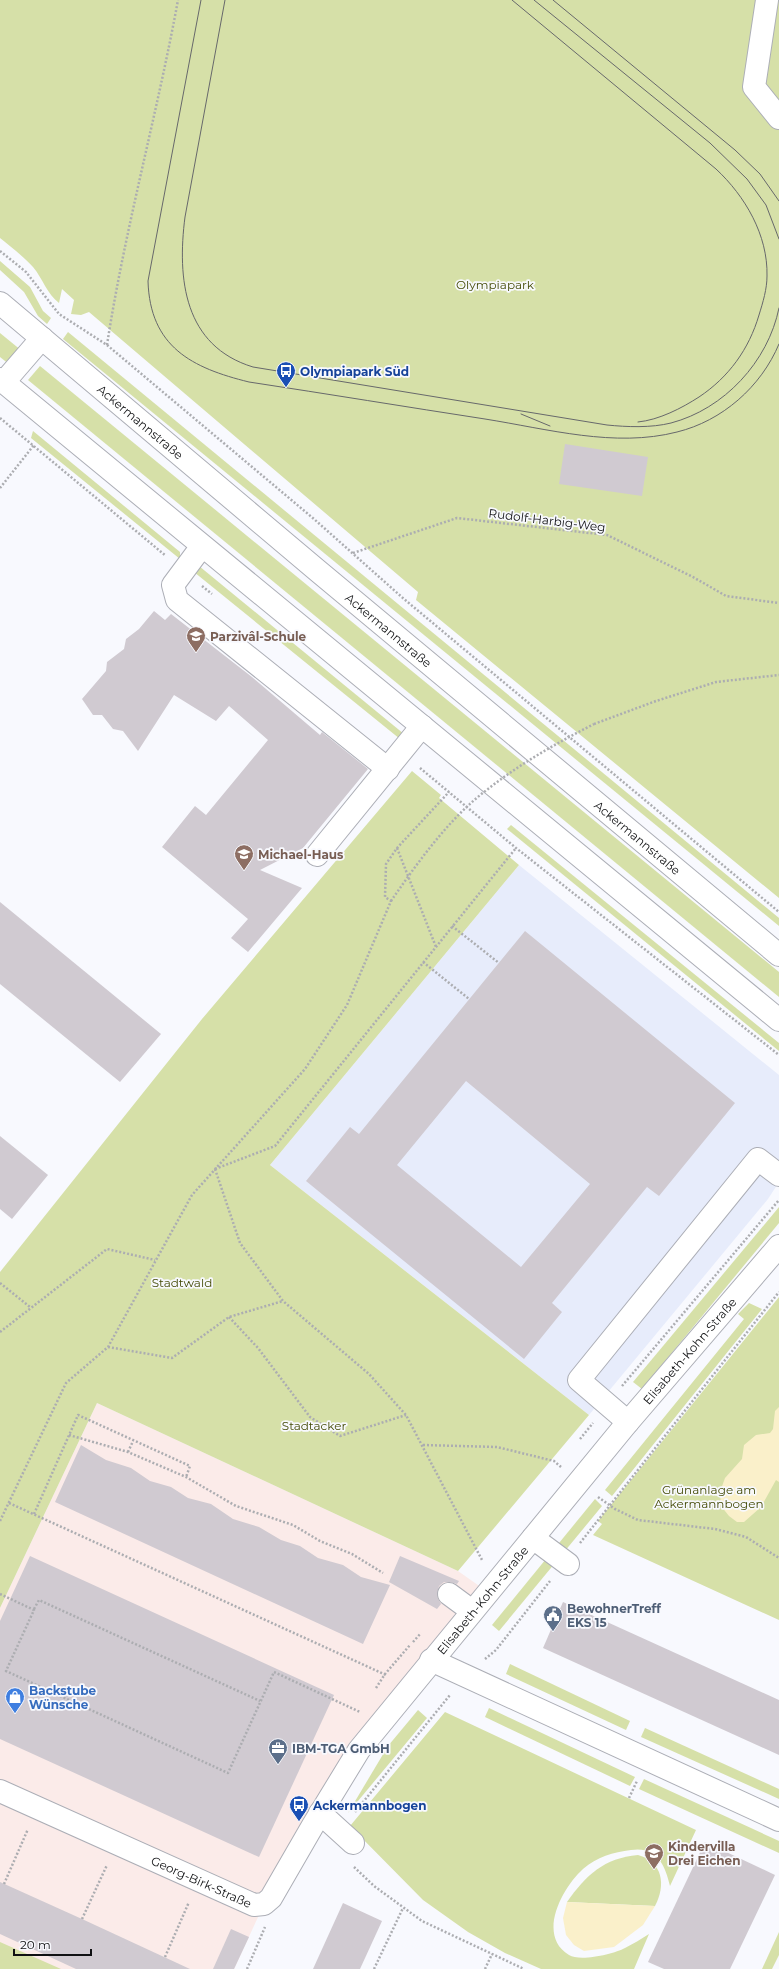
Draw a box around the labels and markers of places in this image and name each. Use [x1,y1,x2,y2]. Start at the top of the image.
bus stop icon: Olympiapark Süd [275,360,297,388]
place label: Olympiapark Süd [300,364,409,379]
school or university icon: Parzivâl-Schule [185,625,207,653]
place label: Parzivâl-Schule [210,629,307,644]
school or university icon: Michael-Haus [233,843,255,871]
place label: Michael-Haus [258,847,344,862]
place label: BewohnerTreff EKS 15 [567,1601,662,1630]
public building icon: BewohnerTreff EKS 15 [542,1604,564,1632]
place label: Backstube Wünsche [29,1683,96,1712]
shop icon: Backstube Wünsche [4,1686,26,1714]
office icon: IBM-TGA GmbH [267,1737,289,1765]
place label: IBM-TGA GmbH [292,1741,390,1756]
bus stop icon: Ackermannbogen [288,1794,310,1822]
place label: Ackermannbogen [312,1798,426,1813]
place label: Kindervilla Drei Eichen [668,1839,740,1868]
school or university icon: Kindervilla Drei Eichen [643,1842,665,1870]

